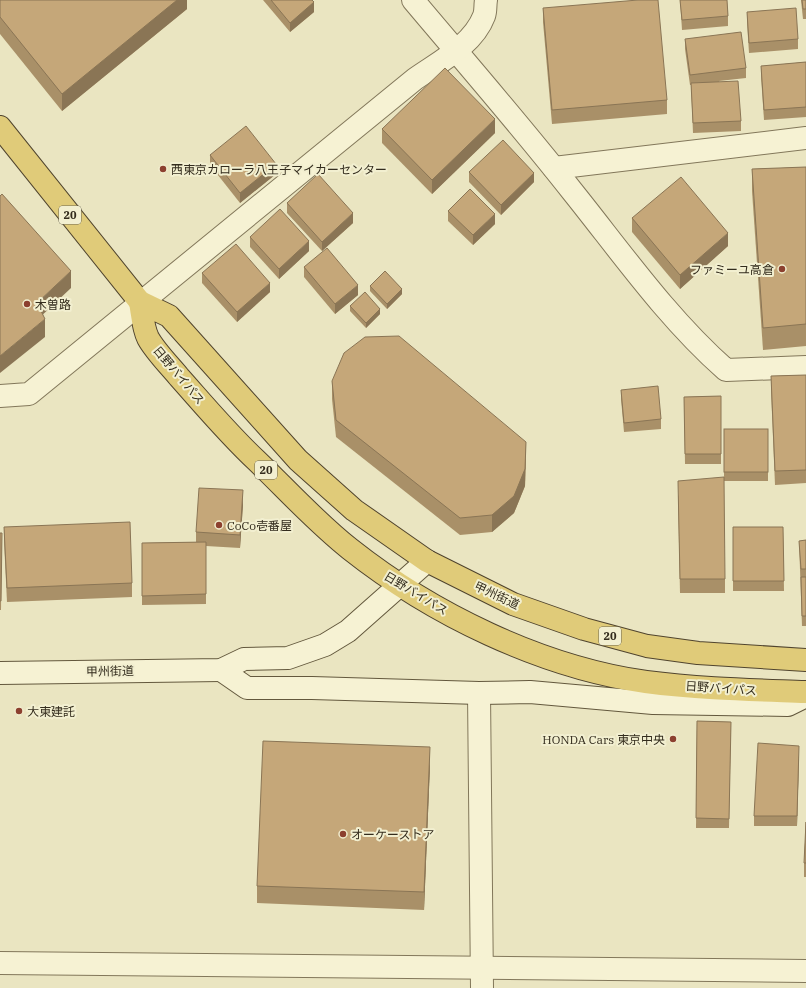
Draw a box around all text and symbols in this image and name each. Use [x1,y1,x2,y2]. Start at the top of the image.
place label: 西東京カローラ八王子マイカーセンター [171,162,387,177]
marker: 西東京カローラ八王子マイカーセンター [158,164,168,174]
road number: 20 [59,206,81,224]
place label: ファミーユ高倉 [690,262,774,277]
marker: ファミーユ高倉 [777,264,787,274]
place label: 木曽路 [35,297,71,312]
marker: 木曽路 [22,299,32,309]
street label: 日野バイパス [150,343,208,407]
road number: 20 [255,461,277,479]
place label: CoCo壱番屋 [227,518,292,533]
marker: CoCo壱番屋 [214,520,224,530]
street label: 日野バイパス [381,568,451,618]
street label: 甲州街道 [472,578,522,612]
road number: 20 [599,627,621,645]
street label: 甲州街道 [86,663,134,679]
street label: 日野バイパス [685,678,757,698]
place label: 大東建託 [27,704,75,719]
marker: 大東建託 [14,706,24,716]
place label: HONDA Cars 東京中央 [542,732,665,747]
marker: HONDA Cars 東京中央 [668,734,678,744]
place label: オーケーストア [351,827,434,842]
marker: オーケーストア [338,829,348,839]

